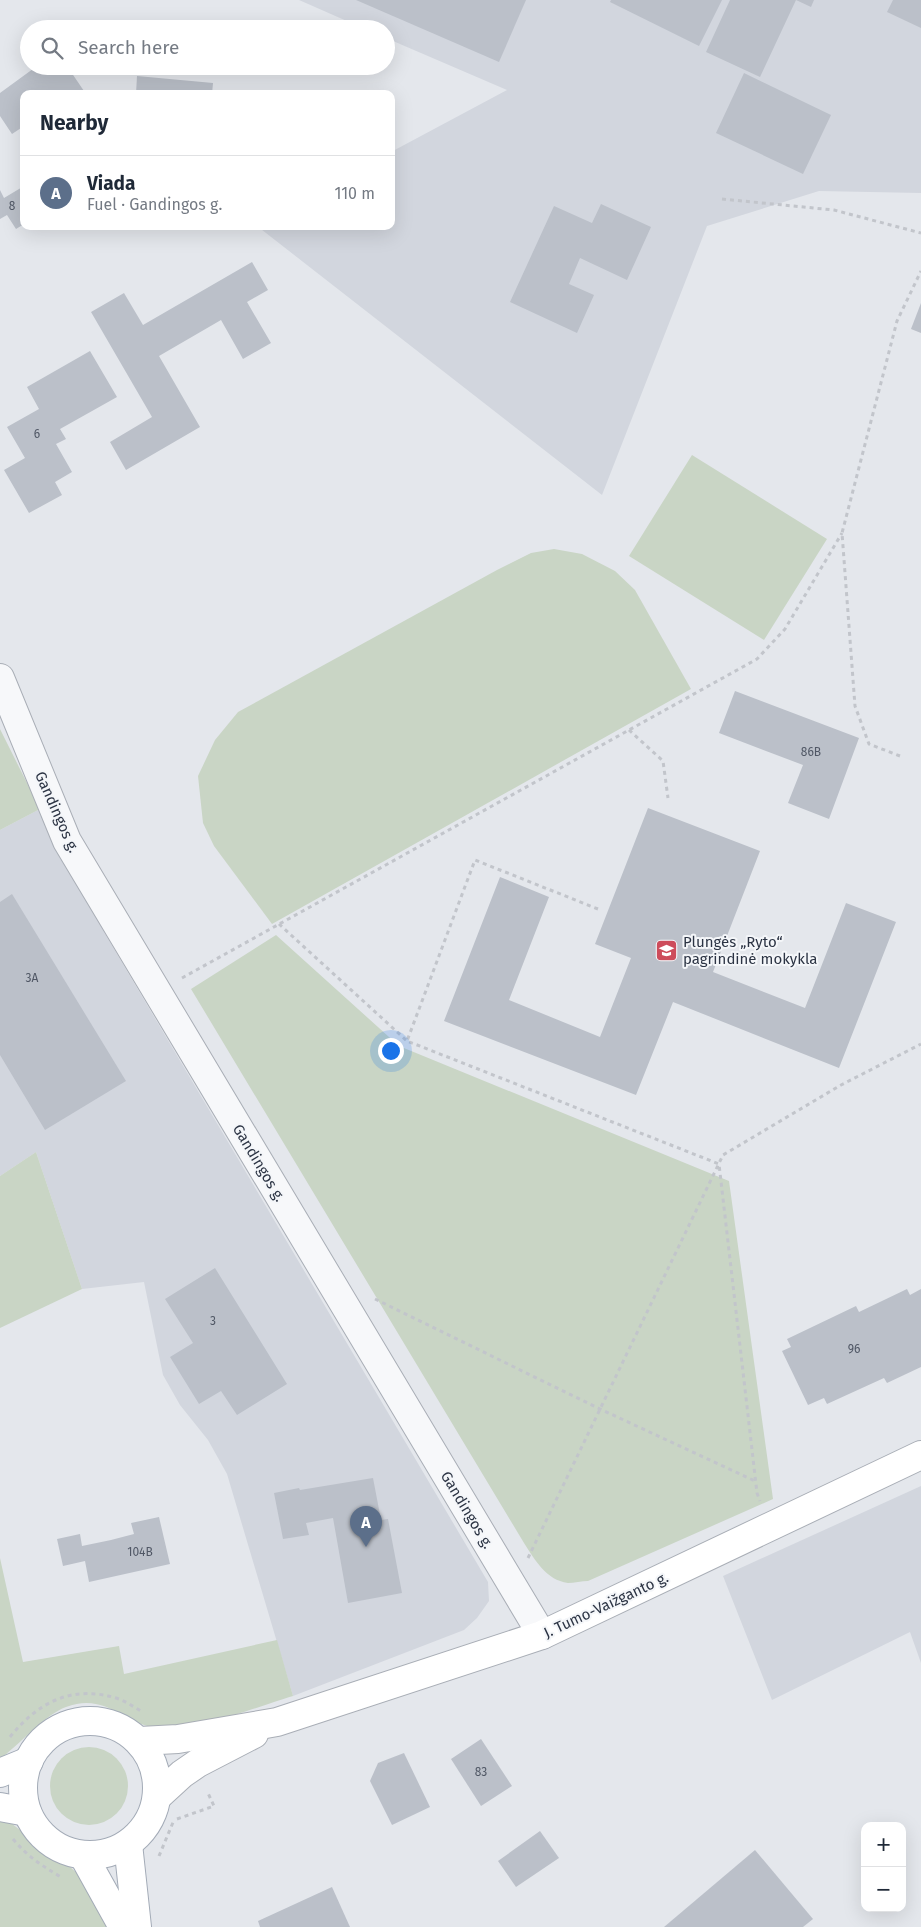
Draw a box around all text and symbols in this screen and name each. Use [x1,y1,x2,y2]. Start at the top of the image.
search box [20,20,395,75]
icon: search [38,34,66,62]
text: Search here [78,36,179,59]
text: Nearby [40,110,108,136]
text: Viada [87,172,135,195]
text: A [51,184,61,203]
text: 110 m [334,184,375,203]
text: Fuel · Gandingos g. [87,195,222,214]
house number: 8 [9,199,16,213]
house number: 6 [34,427,40,441]
house number: 86B [801,745,821,759]
street label: Gandingos g. [31,769,83,855]
place label: Plungės „Ryto“ pagrindinė mokykla [683,933,817,968]
school or university icon: Plungės „Ryto“ pagrindinė mokykla [655,939,679,963]
house number: 3A [26,971,39,985]
your location [378,1038,404,1064]
street label: Gandingos g. [229,1121,289,1205]
house number: 3 [210,1314,216,1328]
house number: 96 [848,1342,860,1356]
street label: Gandingos g. [437,1468,497,1552]
pin: A [350,1506,382,1547]
house number: 104B [127,1545,153,1559]
street label: J. Tumo-Vaižganto g. [541,1568,671,1642]
house number: 83 [475,1765,487,1779]
map controls [861,1822,906,1912]
button: + [861,1822,906,1867]
button: − [861,1867,906,1912]

